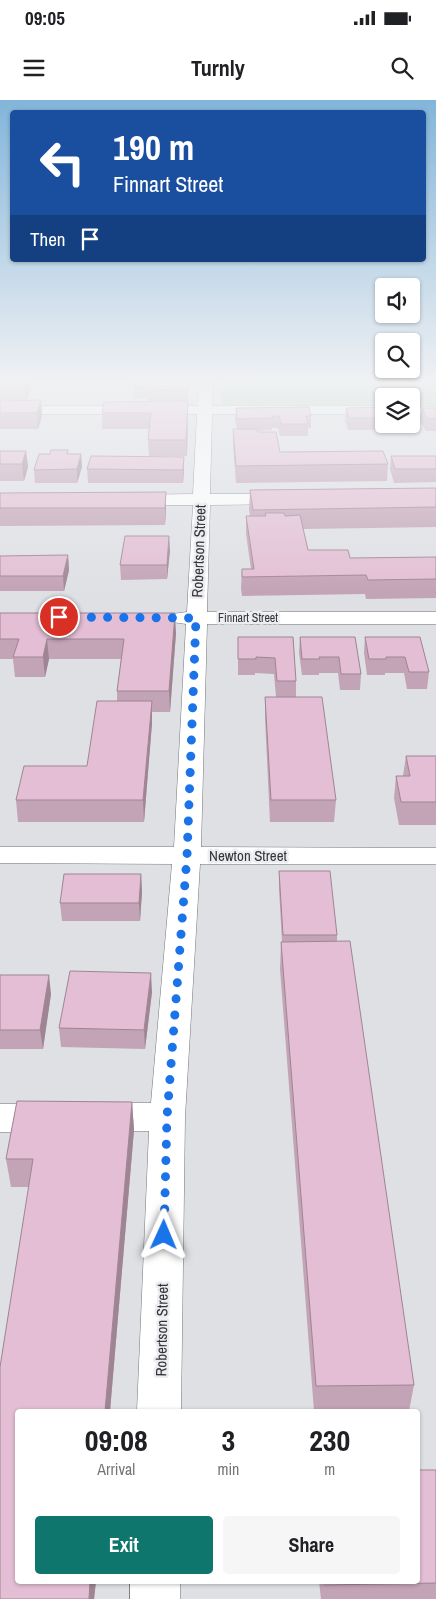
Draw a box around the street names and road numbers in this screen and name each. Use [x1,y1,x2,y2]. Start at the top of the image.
street label: Robertson Street [186,504,211,598]
street label: Finnart Street [218,610,278,626]
street label: Newton Street [209,845,288,866]
street label: Robertson Street [150,1283,173,1377]

